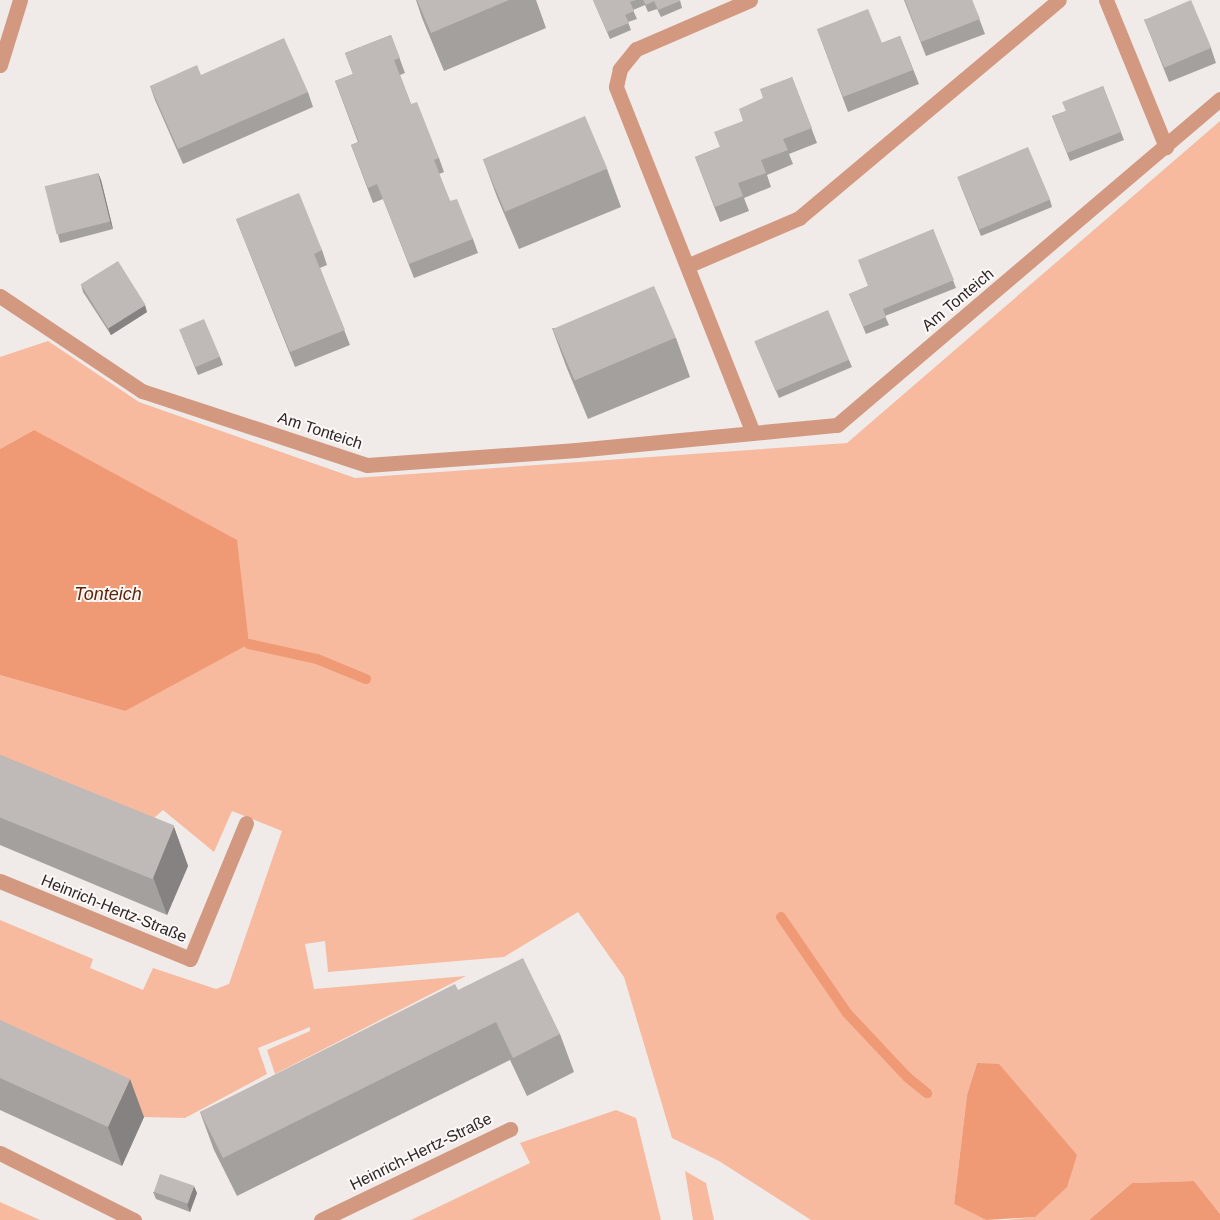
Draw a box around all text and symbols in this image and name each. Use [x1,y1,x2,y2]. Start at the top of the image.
street label: Am Tonteich [918,264,998,336]
street label: Am Tonteich [275,408,365,454]
water label: Tonteich [74,583,142,605]
street label: Heinrich-Hertz-Straße [38,871,190,947]
street label: Heinrich-Hertz-Straße [347,1109,495,1195]

